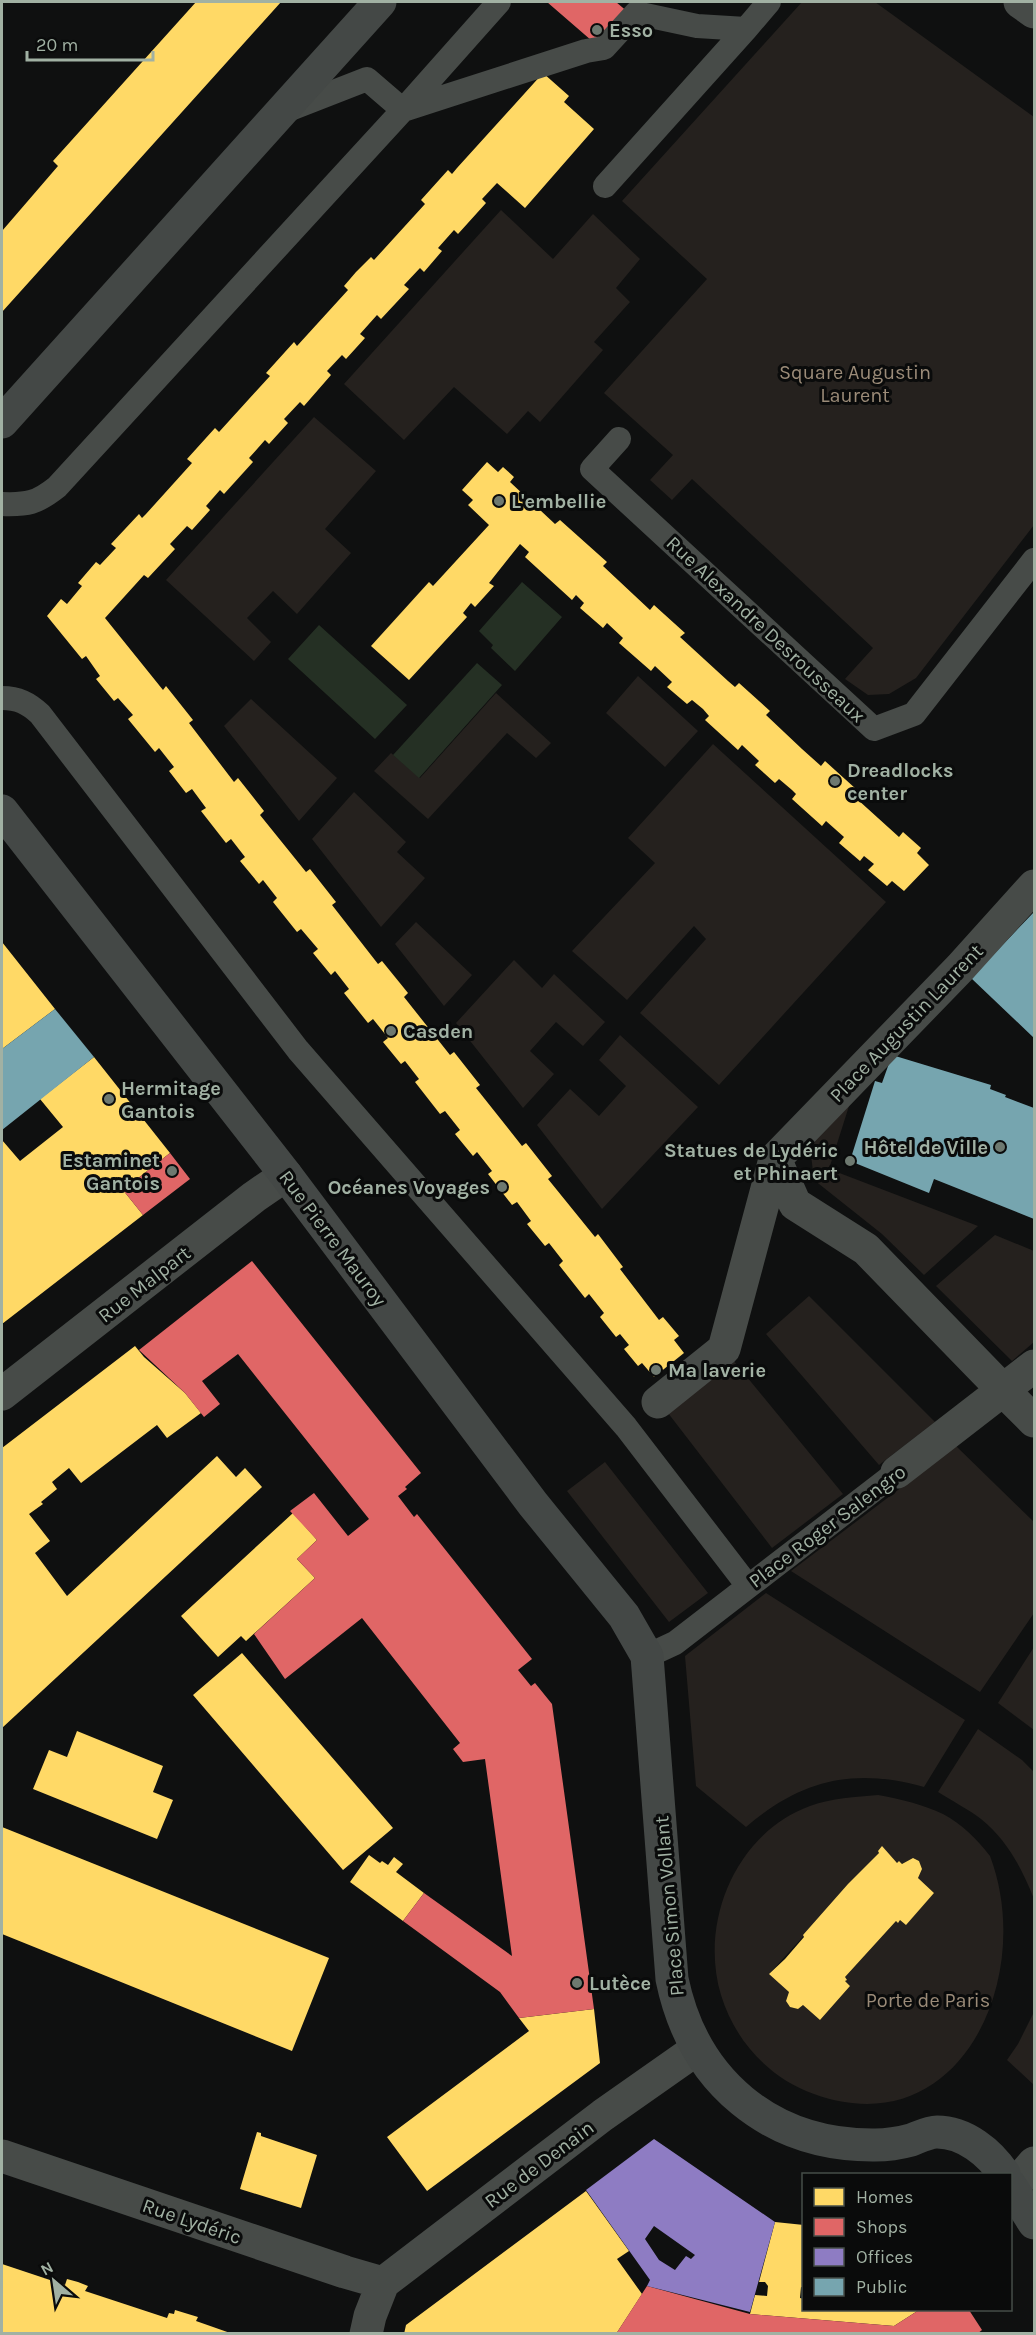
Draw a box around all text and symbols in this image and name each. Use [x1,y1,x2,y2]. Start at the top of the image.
place label: Esso [609,19,653,42]
marker: Esso [590,23,604,37]
scale bar [27,24,153,62]
text: 20 m [36,34,78,56]
park label: Square Augustin Laurent [779,361,931,407]
place label: L'embellie [511,490,606,513]
marker: L'embellie [492,494,506,508]
street label: Rue Alexandre Desrousseaux [662,531,870,727]
place label: Dreadlocks center [847,759,954,805]
marker: Dreadlocks center [828,774,842,788]
street label: Place Augustin Laurent [825,939,988,1107]
place label: Casden [403,1020,473,1043]
marker: Casden [384,1024,398,1038]
place label: Hermitage Gantois [121,1077,221,1123]
marker: Hermitage Gantois [102,1092,116,1106]
place label: Hôtel de Ville [864,1136,988,1159]
place label: Statues de Lydéric et Phinaert [664,1139,838,1185]
marker: Hôtel de Ville [993,1140,1007,1154]
place label: Estaminet Gantois [62,1149,160,1195]
marker: Statues de Lydéric et Phinaert [843,1154,857,1168]
marker: Estaminet Gantois [165,1164,179,1178]
street label: Rue Pierre Mauroy [274,1166,391,1311]
place label: Océanes Voyages [328,1176,490,1199]
marker: Océanes Voyages [495,1180,509,1194]
street label: Rue Malpart [94,1241,195,1327]
place label: Ma laverie [668,1359,766,1382]
marker: Ma laverie [649,1363,663,1377]
street label: Place Roger Salengro [744,1460,910,1593]
street label: Place Simon Vollant [650,1814,689,1997]
place label: Lutèce [589,1972,651,1995]
marker: Lutèce [570,1976,584,1990]
park label: Porte de Paris [866,1989,990,2012]
street label: Rue de Denain [480,2116,598,2213]
legend [802,2173,1012,2311]
text: Homes [856,2186,913,2208]
street label: Rue Lydéric [139,2194,244,2249]
text: Shops [856,2216,908,2238]
text: Offices [856,2246,913,2268]
north arrow [24,2251,84,2311]
text: N [37,2257,57,2279]
text: Public [856,2276,907,2298]

